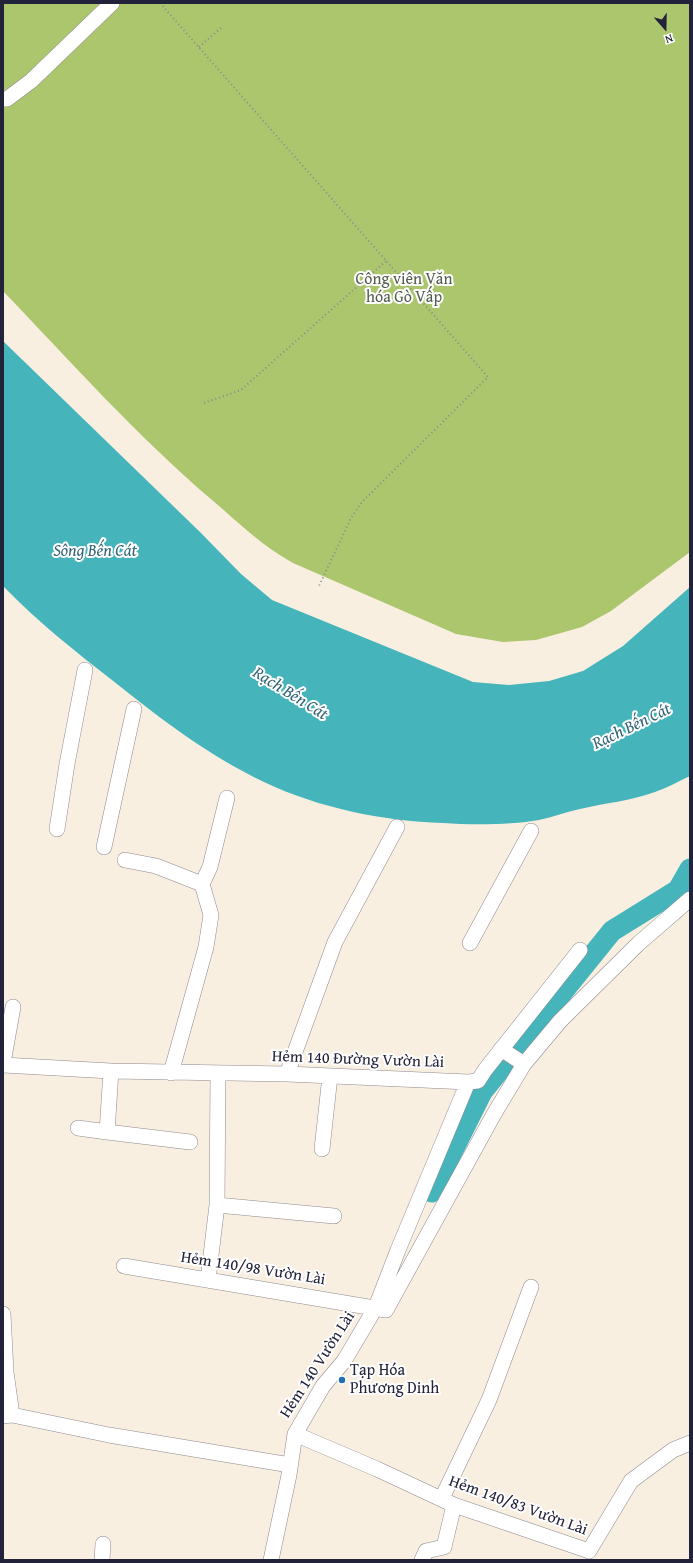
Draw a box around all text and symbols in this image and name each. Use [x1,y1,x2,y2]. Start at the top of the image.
north arrow [645,8,685,48]
text: N [663,30,675,48]
park label: Công viên Văn hóa Gò Vấp [356,270,452,308]
water label: Sông Bến Cát [53,542,137,562]
water label: Rạch Bến Cát [249,663,331,725]
water label: Rạch Bến Cát [590,699,674,755]
street label: Hẻm 140 Đường Vườn Lài [272,1047,444,1073]
street label: Hẻm 140/98 Vườn Lài [179,1248,327,1290]
street label: Hẻm 140 Vườn Lài [276,1308,360,1422]
place label: Tạp Hóa Phương Dinh [350,1361,439,1399]
marker: Tạp Hóa Phương Dinh [337,1375,347,1385]
street label: Hẻm 140/83 Vườn Lài [446,1472,590,1540]

